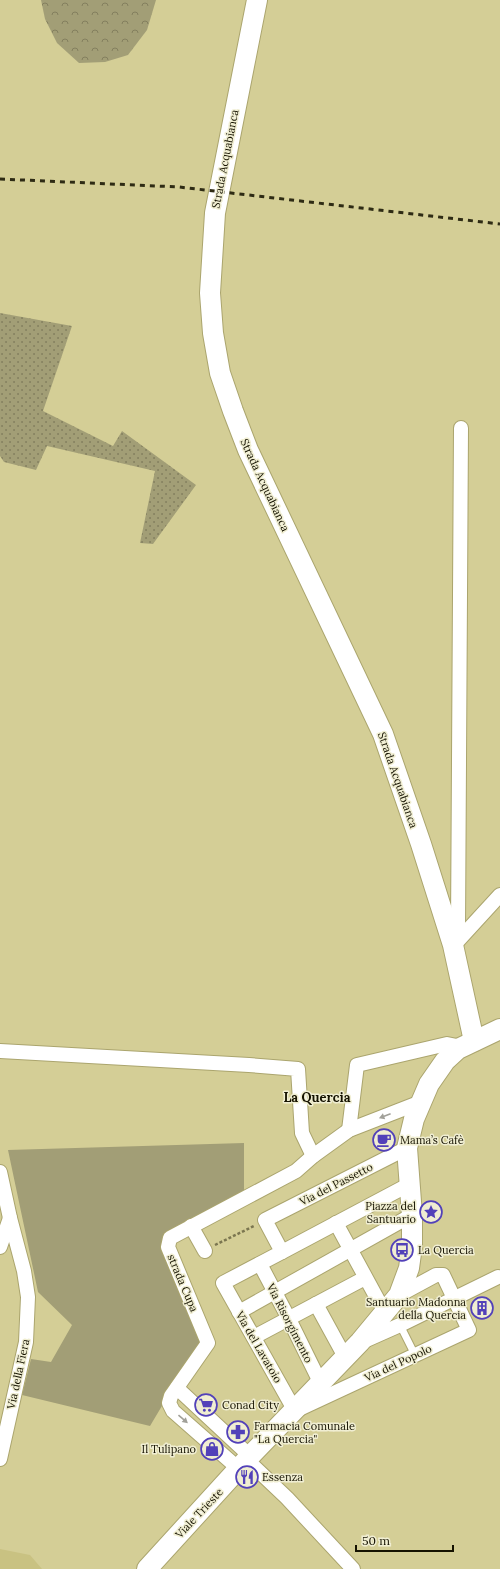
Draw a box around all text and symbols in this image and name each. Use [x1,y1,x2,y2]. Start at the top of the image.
street label: Strada Acquabianca [209,108,242,210]
street label: Strada Acquabianca [237,436,293,534]
street label: Strada Acquabianca [375,730,421,830]
district label: La Quercia [283,1089,351,1106]
one-way arrow [378,1114,390,1120]
cafe icon: Mama’s Cafè [371,1127,397,1153]
place label: Mama’s Cafè [400,1133,464,1147]
street label: Via del Passetto [296,1159,375,1209]
place label: Piazza del Santuario [365,1199,416,1226]
place icon: Piazza del Santuario [418,1199,444,1225]
bus stop icon: La Quercia [389,1237,415,1263]
place label: La Quercia [418,1243,474,1257]
street label: strada Cupa [165,1252,202,1314]
street label: Via Risorgimento [263,1280,316,1365]
place label: Santuario Madonna della Quercia [366,1295,466,1322]
building icon: Santuario Madonna della Quercia [469,1295,495,1321]
street label: Via del Lavatoio [232,1308,285,1385]
street label: Via della Fiera [4,1337,32,1411]
street label: Via del Popolo [361,1341,434,1385]
supermarket icon: Conad City [193,1392,219,1418]
place label: Conad City [222,1398,279,1412]
one-way arrow [178,1414,188,1423]
pharmacy icon: Farmacia Comunale "La Quercia" [225,1419,251,1445]
place label: Farmacia Comunale "La Quercia" [254,1419,355,1446]
shop icon: Il Tulipano [199,1436,225,1462]
place label: Il Tulipano [142,1442,196,1456]
restaurant icon: Essenza [234,1464,260,1490]
place label: Essenza [262,1470,303,1484]
street label: Viale Trieste [171,1485,226,1542]
scale bar [356,1527,453,1553]
text: 50 m [362,1533,390,1548]

